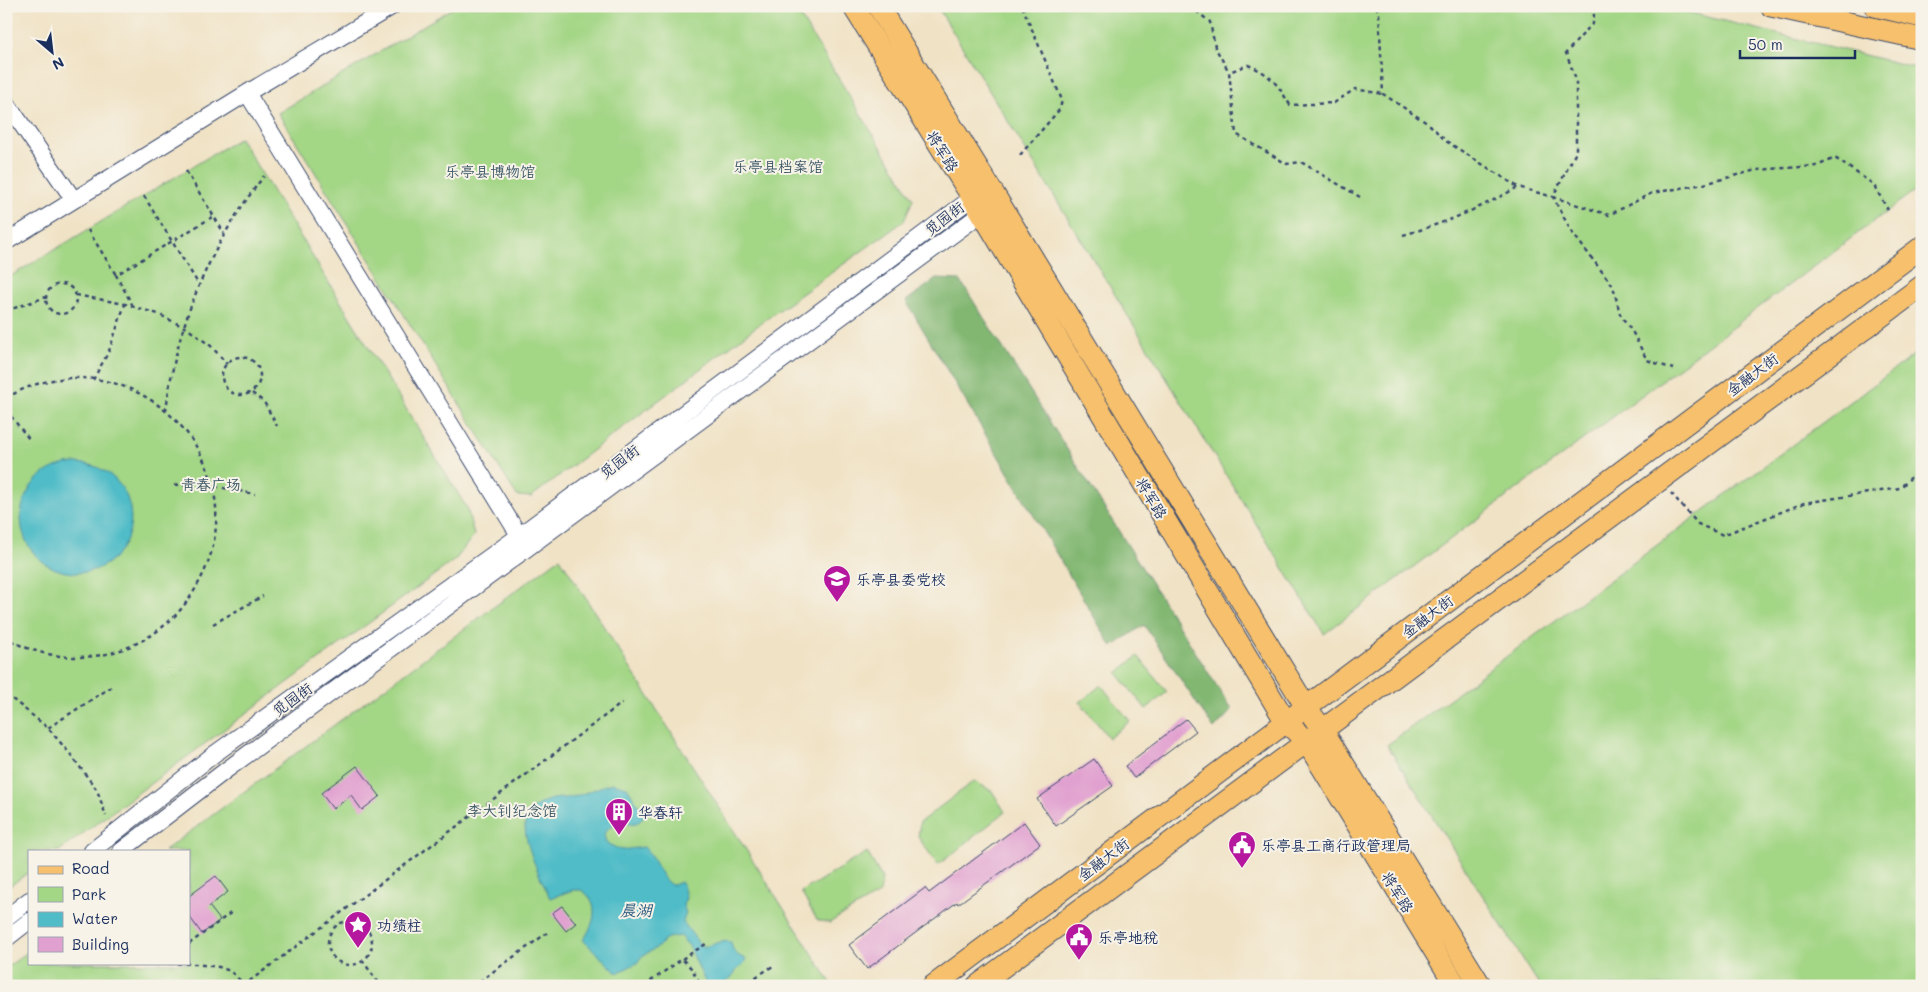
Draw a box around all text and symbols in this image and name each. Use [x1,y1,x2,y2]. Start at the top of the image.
north arrow [28,28,78,78]
scale bar [1740,28,1856,60]
text: 50 m [1748,34,1783,54]
text: N [49,53,67,75]
street label: 将军路 [923,127,963,175]
park label: 乐亭县档案馆 [733,156,823,176]
park label: 乐亭县博物馆 [445,161,535,181]
street label: 觅园街 [920,196,968,240]
street label: 金融大街 [1722,348,1782,400]
street label: 觅园街 [595,439,643,483]
park label: 青春广场 [181,474,241,494]
street label: 将军路 [1132,474,1172,522]
school or university icon: 乐亭县委党校 [822,564,852,603]
place label: 乐亭县委党校 [856,569,946,589]
street label: 金融大街 [1397,590,1457,642]
street label: 觅园街 [268,678,316,720]
building icon: 华春轩 [604,797,634,836]
park label: 李大钊纪念馆 [467,800,557,820]
place label: 华春轩 [638,802,683,822]
public building icon: 乐亭县工商行政管理局 [1227,830,1257,869]
street label: 金融大街 [1073,833,1133,885]
place label: 乐亭县工商行政管理局 [1261,835,1411,855]
legend [28,850,190,964]
text: Road [72,858,109,878]
street label: 将军路 [1378,868,1418,916]
text: Park [72,884,106,904]
water label: 晨湖 [620,899,654,920]
text: Water [72,908,118,928]
place icon: 功绩柱 [343,910,373,949]
place label: 功绩柱 [377,915,422,935]
public building icon: 乐亭地税 [1064,922,1094,961]
place label: 乐亭地税 [1098,927,1158,947]
text: Building [72,934,129,954]

